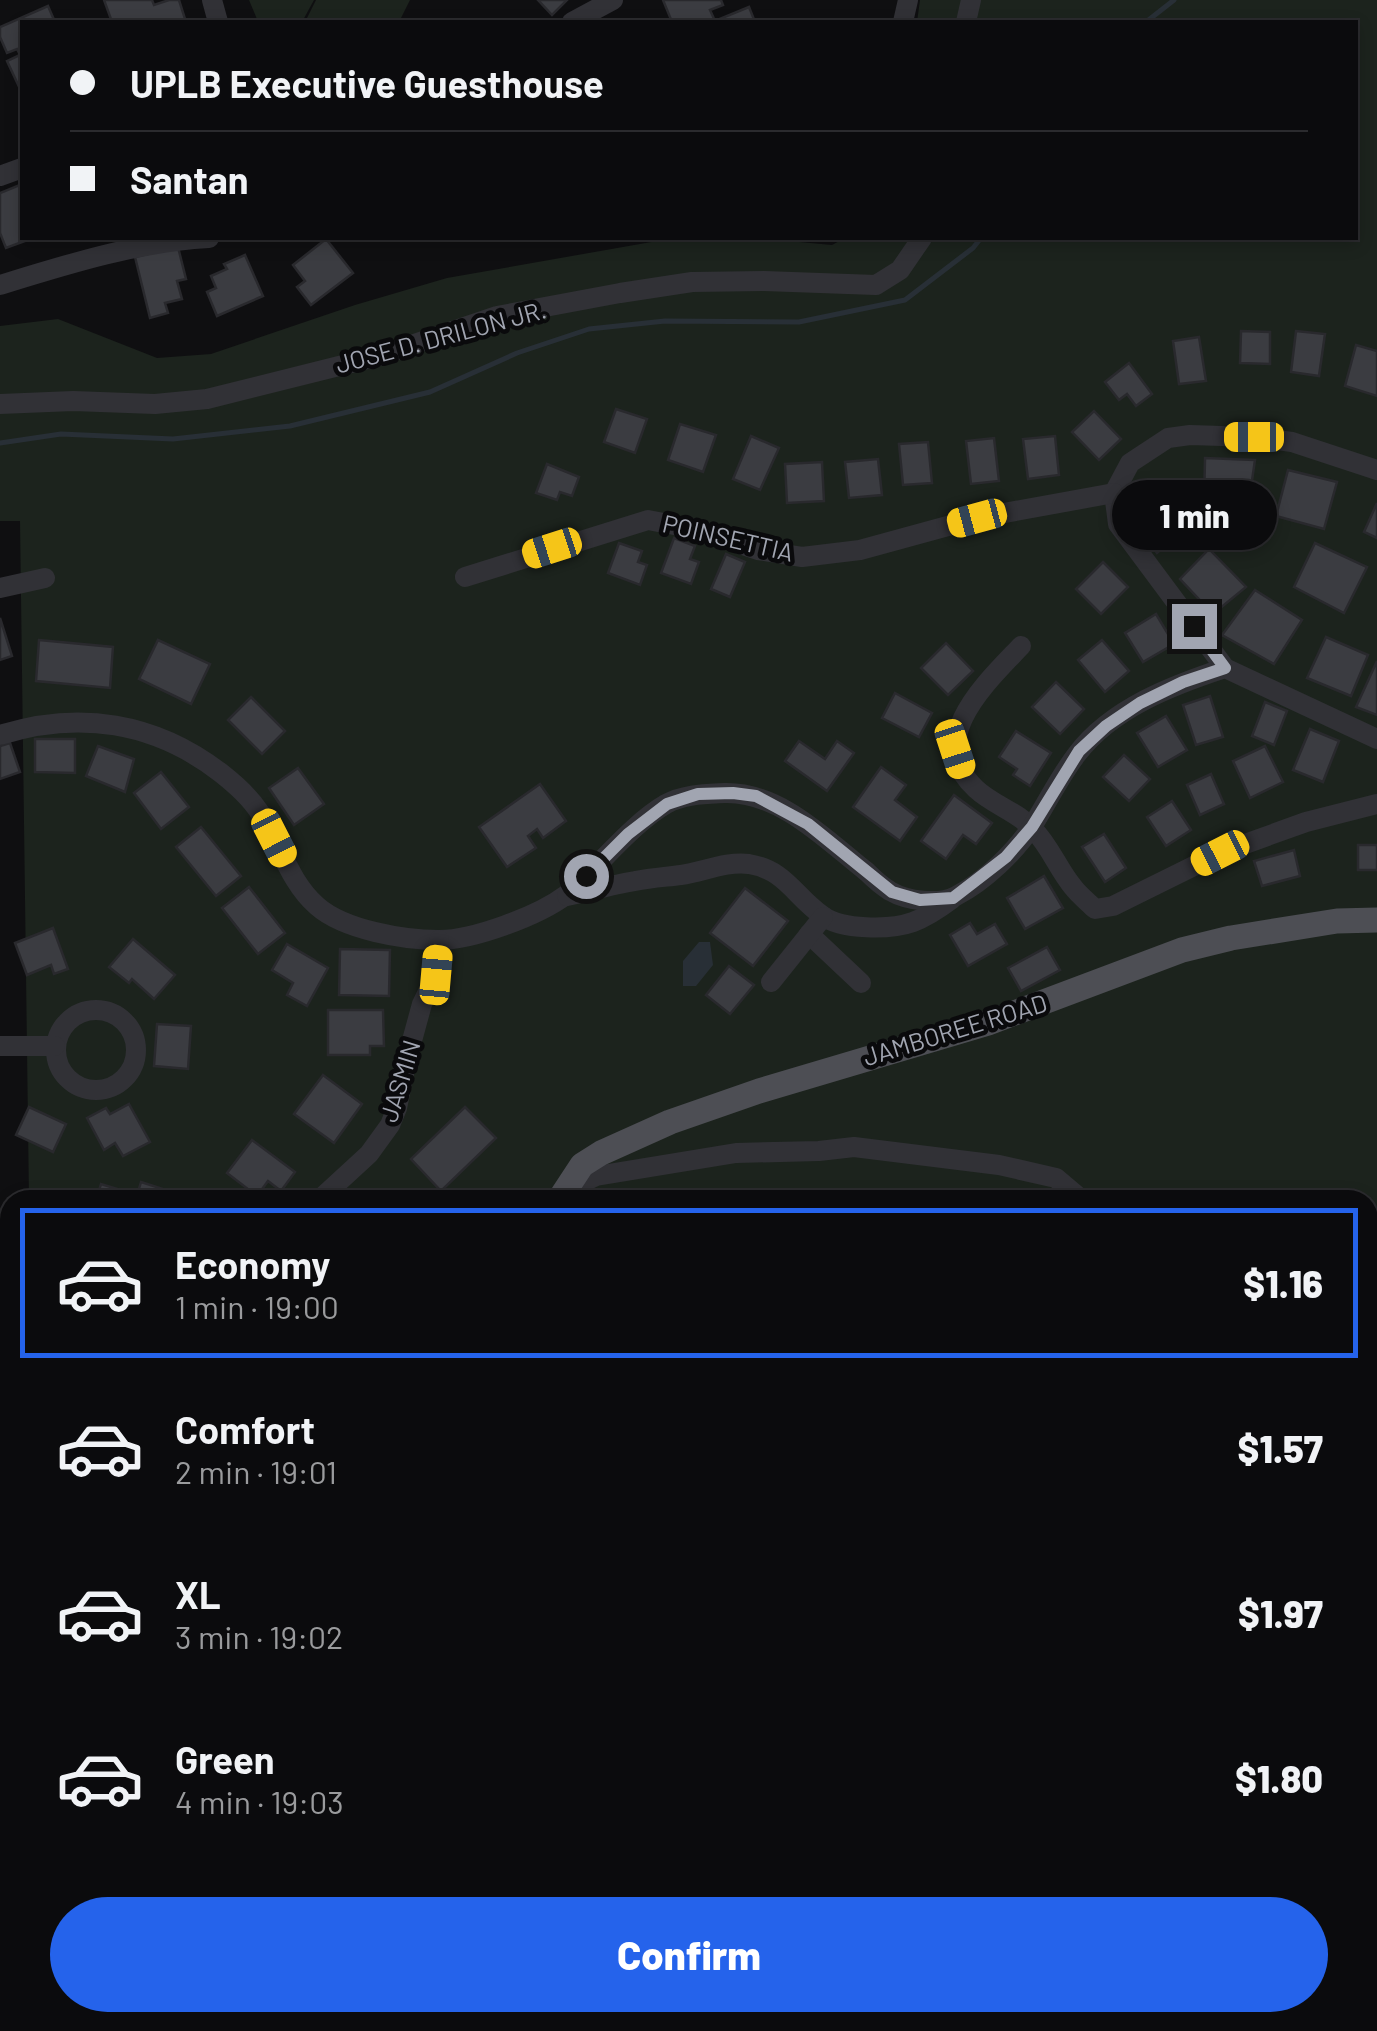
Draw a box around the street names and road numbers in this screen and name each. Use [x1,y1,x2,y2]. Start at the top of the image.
street label: JOSE D. DRILON JR. [332,293,549,379]
street label: POINSETTIA [660,507,797,567]
street label: JAMBOREE ROAD [859,987,1050,1071]
street label: JASMIN [372,1036,426,1125]

